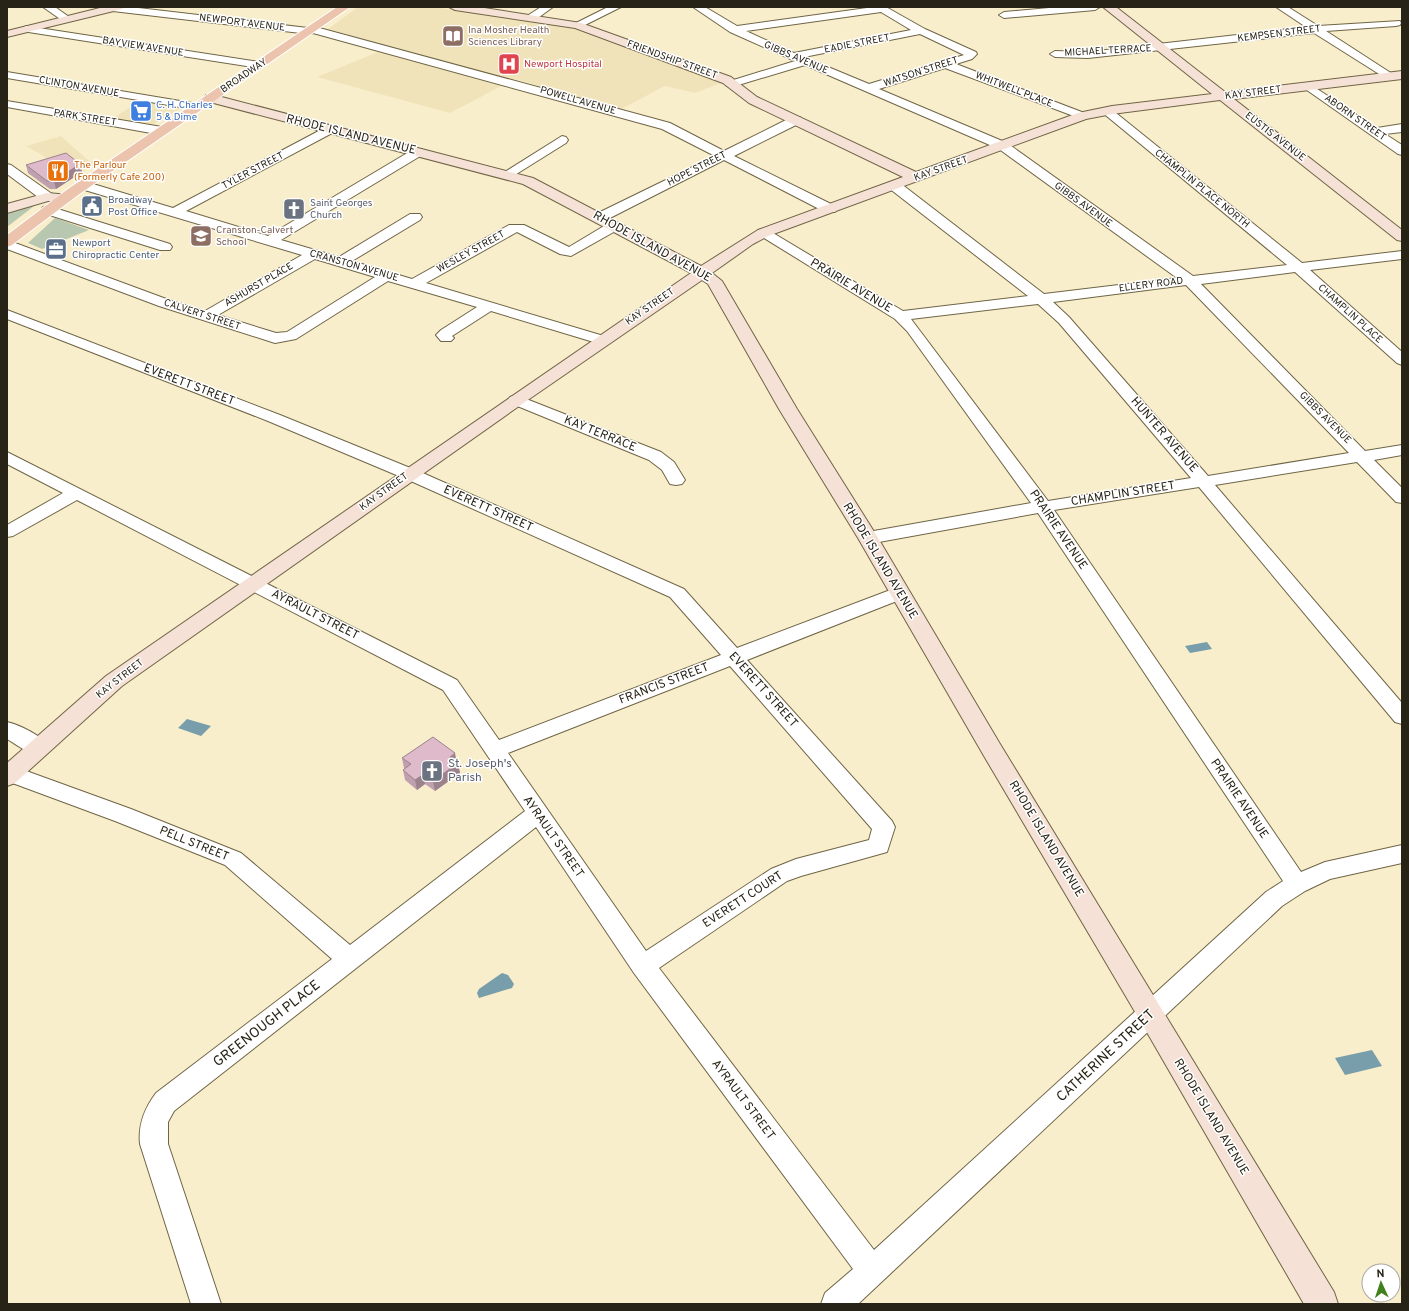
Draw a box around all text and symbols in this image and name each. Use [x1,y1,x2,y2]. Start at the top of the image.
street label: NEWPORT AVENUE [198,11,286,35]
street label: KEMPSEN STREET [1237,22,1322,46]
library icon: Ina Mosher Health Sciences Library [440,23,466,49]
place label: Ina Mosher Health Sciences Library [468,24,549,49]
street label: EADIE STREET [823,31,891,57]
street label: BAYVIEW AVENUE [101,34,185,60]
street label: FRIENDSHIP STREET [625,38,719,82]
street label: GIBBS AVENUE [762,39,830,77]
street label: MICHAEL TERRACE [1064,42,1152,60]
hospital icon: Newport Hospital [496,51,522,77]
street label: WATSON STREET [882,54,960,90]
street label: BROADWAY [218,55,270,96]
place label: Newport Hospital [524,58,602,71]
street label: WHITWELL PLACE [973,69,1055,111]
street label: CLINTON AVENUE [38,74,120,100]
street label: KAY STREET [1224,83,1282,103]
street label: POWELL AVENUE [538,84,618,118]
street label: ABORN STREET [1322,92,1389,144]
supermarket icon: C. H. Charles 5 & Dime [128,98,154,124]
place label: C. H. Charles 5 & Dime [156,99,213,124]
street label: PARK STREET [53,107,118,129]
street label: EUSTIS AVENUE [1242,109,1308,165]
street label: RHODE ISLAND AVENUE [284,111,418,159]
street label: CHAMPLIN PLACE NORTH [1152,147,1252,231]
street label: HOPE STREET [665,148,729,190]
street label: TYLER STREET [220,149,286,193]
street label: KAY STREET [912,153,970,185]
restaurant icon: The Parlour (Formerly Cafe 200) [45,158,71,184]
place label: The Parlour (Formerly Cafe 200) [74,159,165,184]
street label: GIBBS AVENUE [1051,180,1115,230]
public building icon: Broadway Post Office [79,193,105,219]
place label: Broadway Post Office [108,194,158,219]
church icon: Saint Georges Church [281,196,307,222]
place label: Saint Georges Church [310,197,373,222]
street label: RHODE ISLAND AVENUE [590,208,714,286]
school or university icon: Cranston-Calvert School [188,223,214,249]
place label: Cranston-Calvert School [216,224,294,249]
street label: WESLEY STREET [435,228,508,276]
office icon: Newport Chiropractic Center [43,236,69,262]
place label: Newport Chiropractic Center [72,237,160,262]
street label: CRANSTON AVENUE [308,247,400,285]
street label: PRAIRIE AVENUE [807,255,895,317]
street label: ASHURST PLACE [222,260,296,310]
street label: ELLERY ROAD [1118,275,1184,295]
street label: CHAMPLIN PLACE [1315,282,1385,346]
street label: KAY STREET [623,285,677,329]
street label: CALVERT STREET [162,296,242,334]
street label: EVERETT STREET [141,360,237,410]
street label: GIBBS AVENUE [1296,389,1354,447]
street label: HUNTER AVENUE [1127,394,1201,476]
street label: KAY TERRACE [561,412,639,456]
street label: KAY STREET [357,470,411,514]
street label: CHAMPLIN STREET [1070,478,1176,510]
street label: EVERETT STREET [441,482,535,536]
street label: PRAIRIE AVENUE [1025,487,1091,573]
street label: RHODE ISLAND AVENUE [839,500,921,622]
street label: AYRAULT STREET [268,586,362,644]
street label: EVERETT STREET [725,649,801,731]
street label: KAY STREET [94,656,147,702]
street label: FRANCIS STREET [617,659,711,709]
place label: St. Joseph's Parish [448,756,512,786]
street label: PRAIRIE AVENUE [1206,756,1272,842]
church icon: St. Joseph's Parish [419,758,445,784]
street label: RHODE ISLAND AVENUE [1005,778,1087,900]
street label: AYRAULT STREET [519,793,587,881]
street label: PELL STREET [157,823,231,865]
street label: EVERETT COURT [700,868,786,932]
street label: GREENOUGH PLACE [210,977,324,1071]
street label: CATHERINE STREET [1053,1006,1159,1106]
street label: RHODE ISLAND AVENUE [1170,1056,1252,1178]
street label: AYRAULT STREET [708,1057,778,1143]
north arrow [1361,1263,1401,1303]
text: N [1376,1267,1385,1281]

